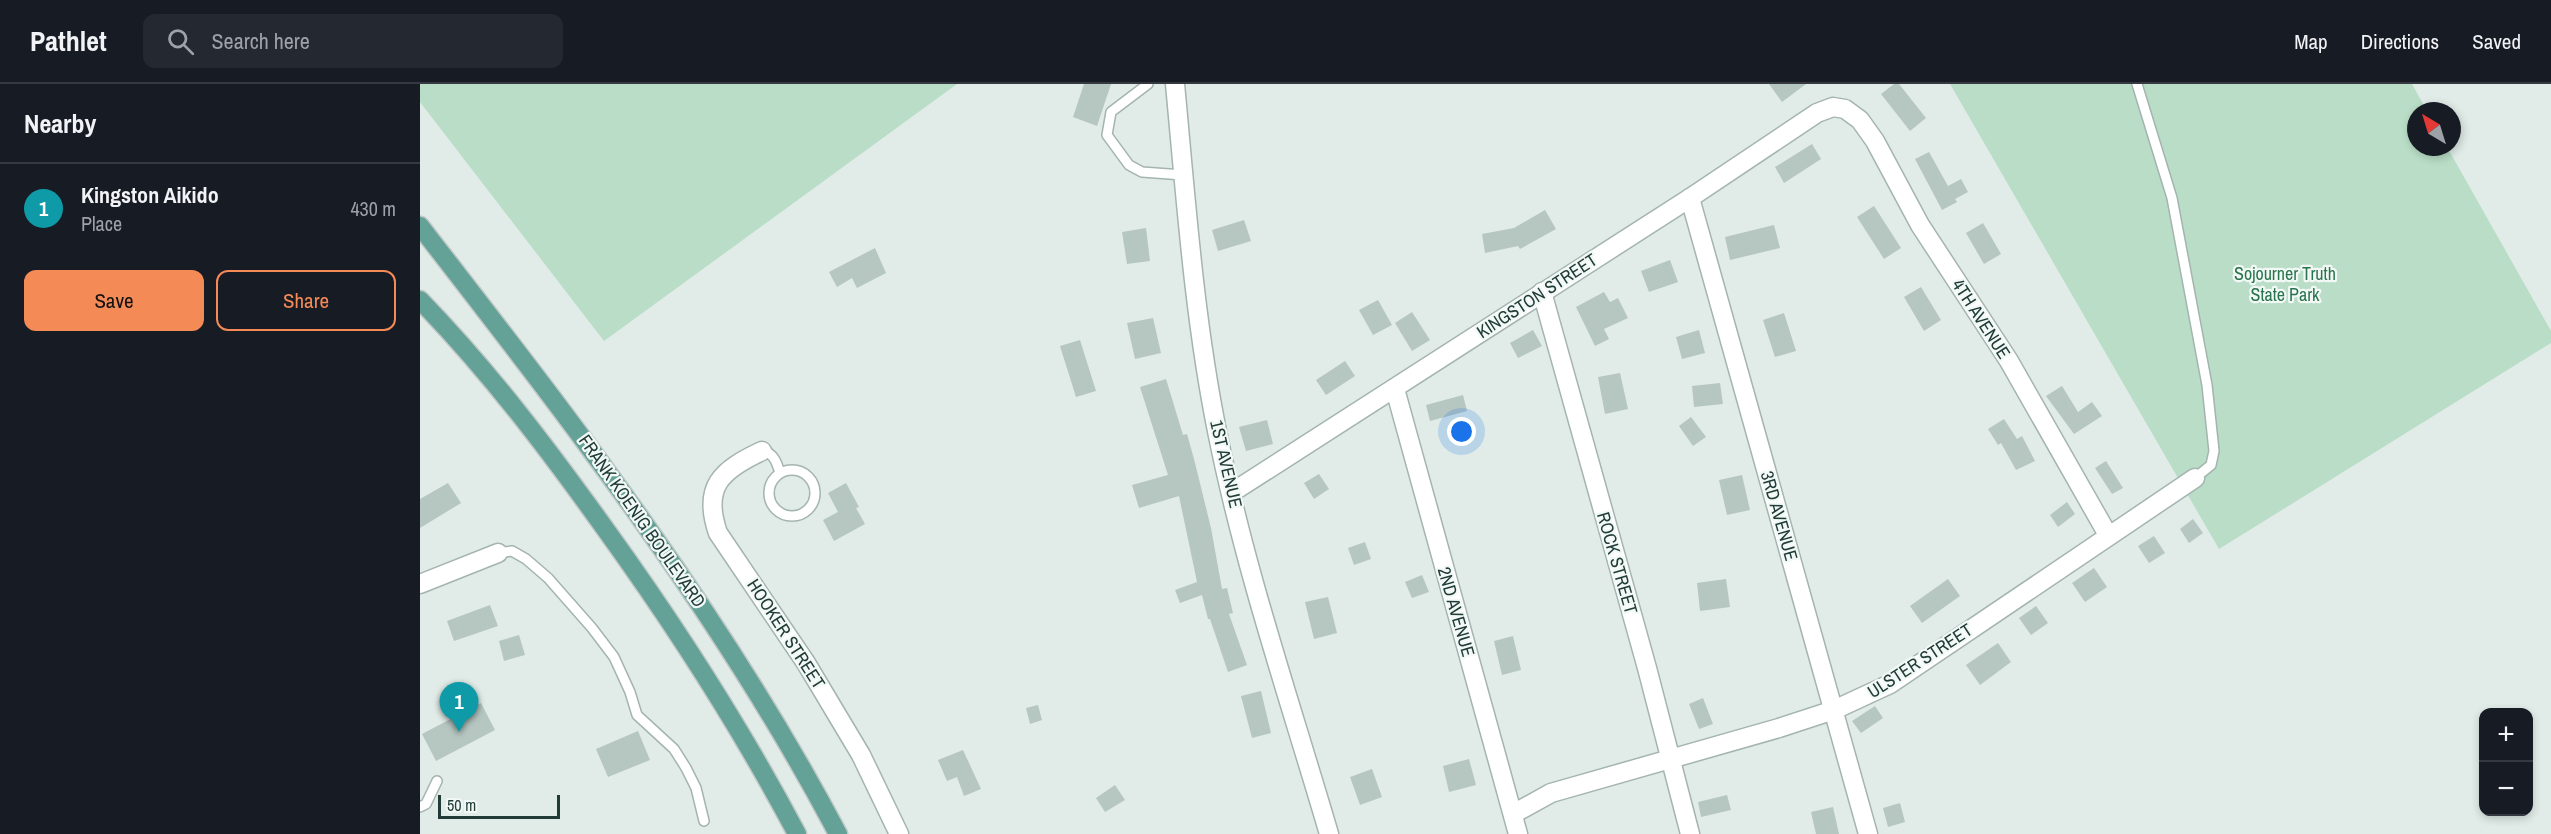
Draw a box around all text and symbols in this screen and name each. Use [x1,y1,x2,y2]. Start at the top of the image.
search box [143,14,563,68]
text: Pathlet [30,22,107,60]
icon: search [164,25,197,58]
text: Search here [212,26,310,56]
text: Map [2294,27,2328,56]
text: Directions [2361,27,2439,56]
text: Saved [2472,27,2521,56]
north arrow [2407,102,2461,156]
text: Nearby [24,106,96,141]
text: Kingston Aikido [81,180,219,210]
text: 1 [39,195,48,222]
text: 430 m [350,195,396,222]
text: Place [81,210,122,237]
street label: KINGSTON STREET [1472,247,1602,344]
park label: Sojourner Truth State Park [2234,261,2336,307]
button: Save [24,270,204,331]
button: Share [216,270,396,331]
street label: 4TH AVENUE [1946,274,2017,364]
street label: 1ST AVENUE [1204,417,1249,510]
your location [1447,417,1476,446]
street label: FRANK KOENIG BOULEVARD [573,429,712,612]
street label: 3RD AVENUE [1755,468,1804,564]
street label: ROCK STREET [1591,509,1644,617]
street label: 2ND AVENUE [1432,564,1481,660]
street label: HOOKER STREET [742,574,831,694]
street label: ULSTER STREET [1862,617,1977,704]
pin: 1 [440,682,478,732]
map controls [2479,708,2533,816]
button: + [2479,708,2533,762]
button: − [2479,762,2533,816]
scale bar [438,792,560,820]
text: 50 m [447,794,476,816]

